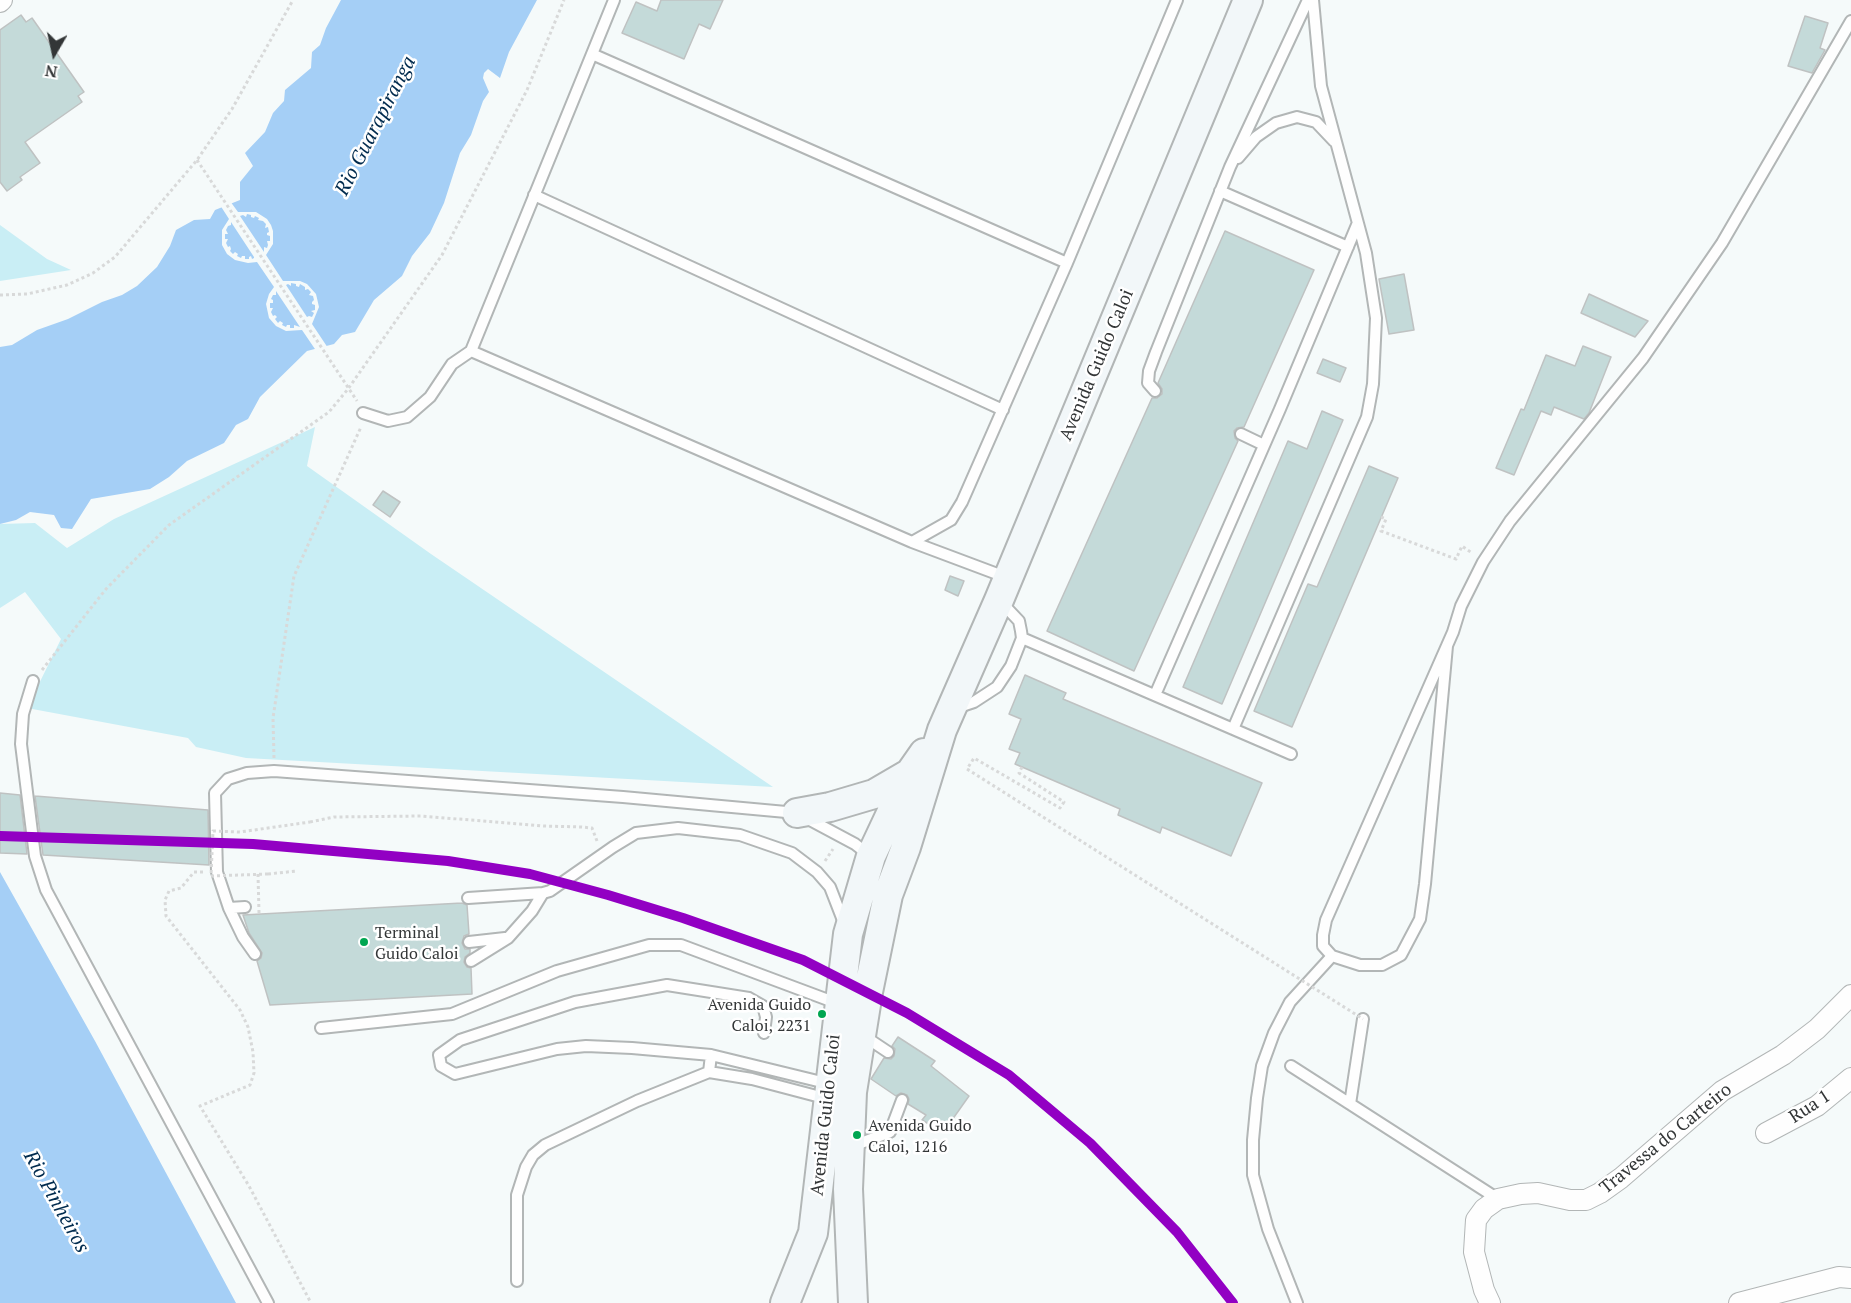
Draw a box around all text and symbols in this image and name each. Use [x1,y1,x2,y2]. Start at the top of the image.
north arrow [24,24,84,84]
water label: Rio Guarapiranga [331,52,421,200]
text: N [43,60,59,84]
street label: Avenida Guido Caloi [1055,286,1139,444]
place label: Terminal Guido Caloi [375,923,458,961]
marker: Terminal Guido Caloi [358,936,370,948]
place label: Avenida Guido Caloi, 2231 [707,995,811,1033]
marker: Avenida Guido Caloi, 2231 [816,1008,828,1020]
street label: Avenida Guido Caloi [807,1033,845,1197]
street label: Travessa do Carteiro [1596,1079,1736,1199]
street label: Rua 1 [1785,1086,1835,1128]
place label: Avenida Guido Caloi, 1216 [868,1116,972,1154]
marker: Avenida Guido Caloi, 1216 [851,1129,863,1141]
water label: Rio Pinheiros [18,1147,94,1257]

